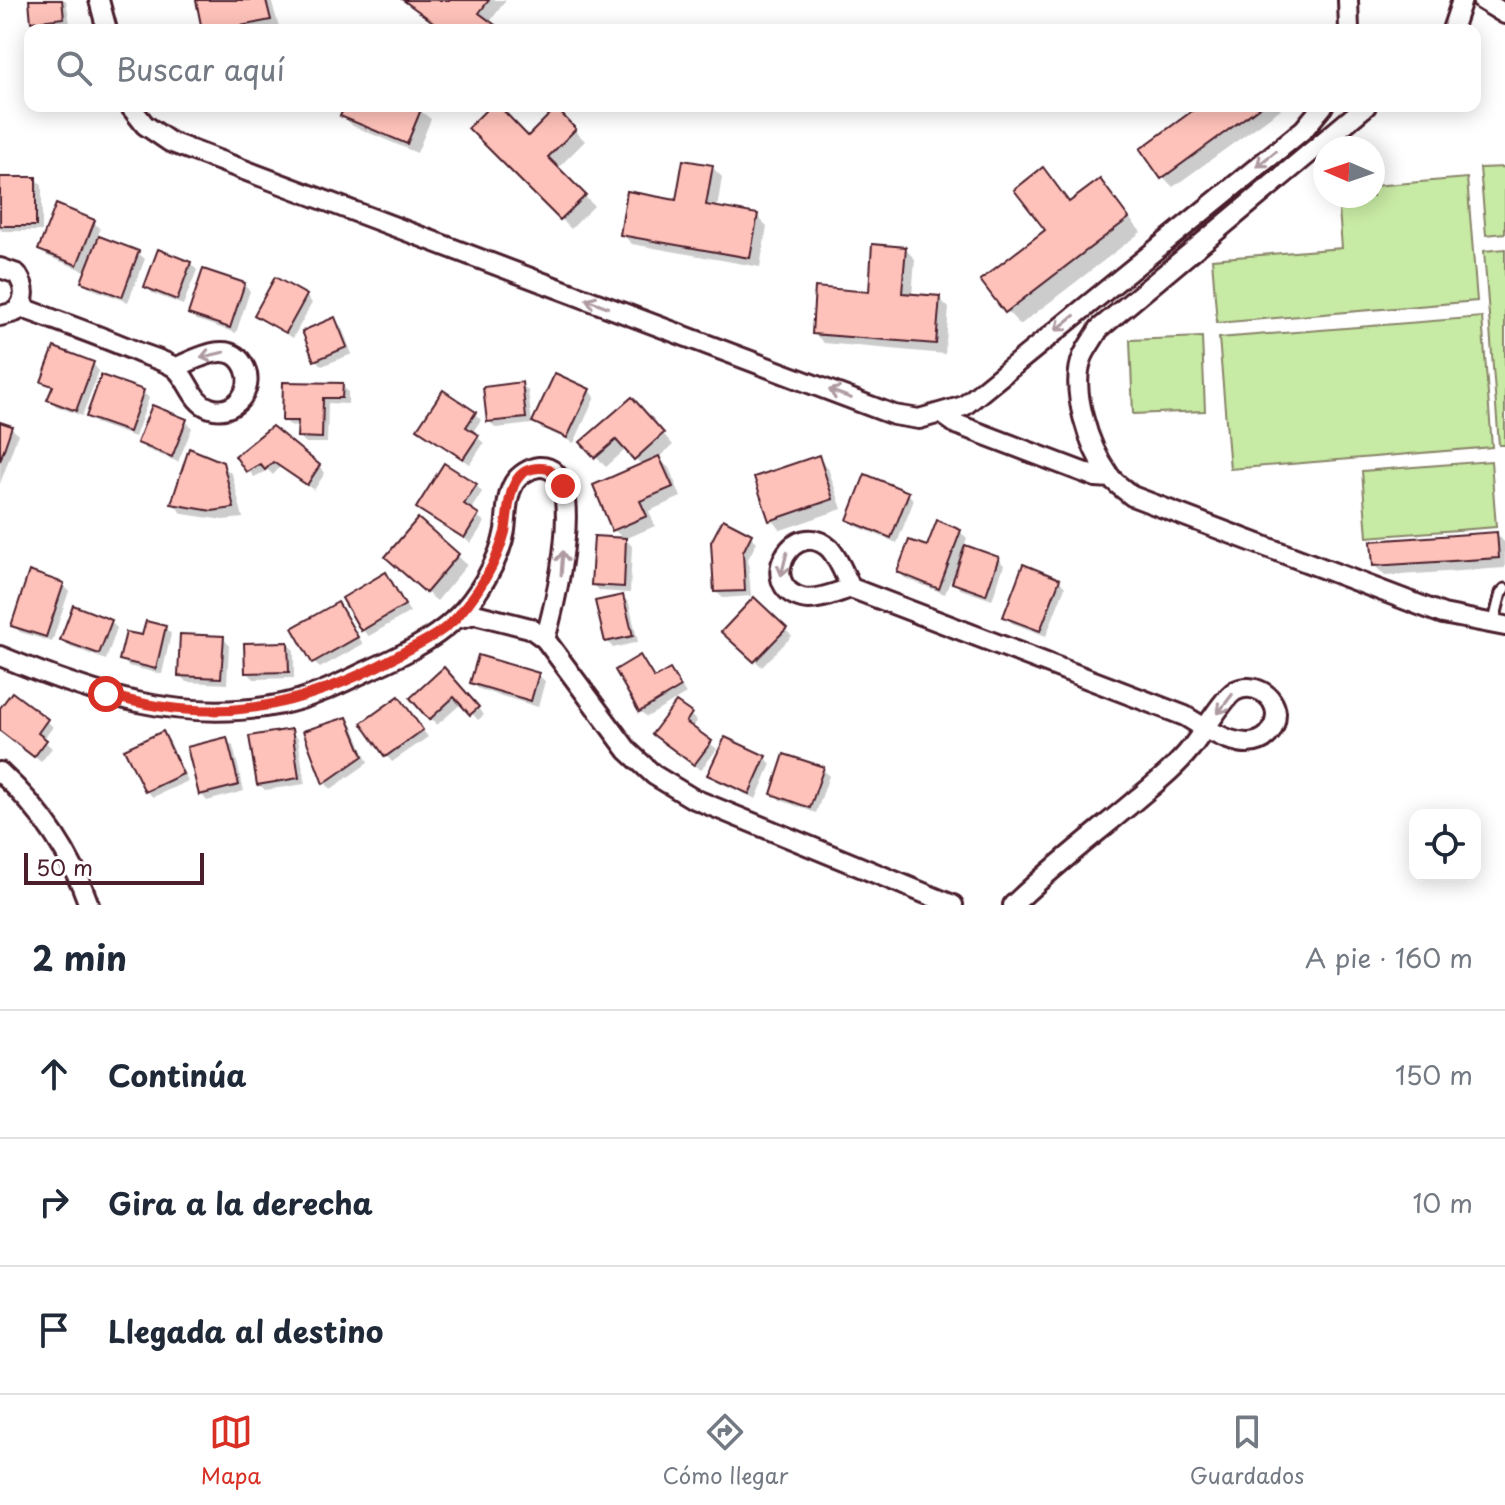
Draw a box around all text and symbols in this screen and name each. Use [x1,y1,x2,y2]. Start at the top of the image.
search box [24,24,1481,112]
icon: search [52,46,96,90]
text: Buscar aquí [116,46,285,91]
north arrow [1313,136,1385,208]
one-way arrow [1256,150,1277,168]
one-way arrow [585,295,610,309]
one-way arrow [1055,314,1075,332]
one-way arrow [199,348,225,363]
one-way arrow [828,386,853,400]
route end [545,468,581,504]
one-way arrow [555,550,570,577]
one-way arrow [776,551,791,576]
route start [88,676,124,712]
one-way arrow [1216,692,1233,714]
map controls [1409,809,1481,881]
button: locate [1409,809,1481,881]
scale bar [24,849,204,885]
text: 50 m [36,850,93,883]
text: 2 min [32,931,127,983]
text: A pie · 160 m [1305,938,1473,977]
icon: ahead [32,1052,76,1096]
text: Continúa [108,1052,247,1097]
text: 150 m [1395,1055,1473,1094]
icon: right [32,1180,76,1224]
text: Gira a la derecha [108,1180,373,1225]
text: 10 m [1412,1183,1473,1222]
icon: arrive [32,1308,76,1352]
text: Llegada al destino [108,1308,383,1353]
tab: Mapa [201,1410,261,1491]
tab: Cómo llegar [663,1410,788,1491]
tab: Guardados [1190,1410,1304,1491]

